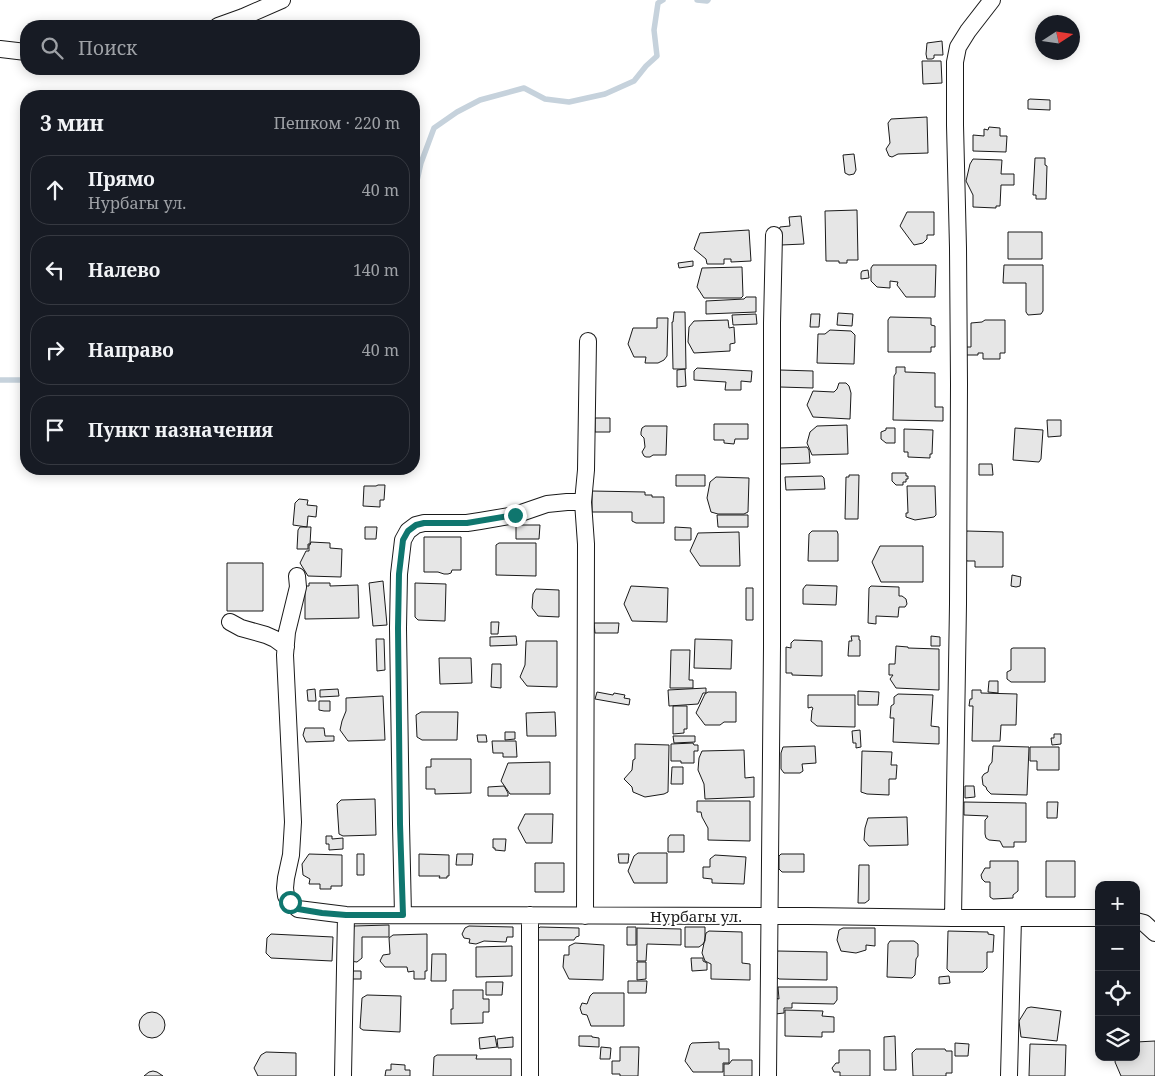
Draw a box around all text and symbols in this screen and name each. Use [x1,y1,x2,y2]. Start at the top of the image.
north arrow [1035,15,1080,60]
search box [20,20,420,75]
icon: search [38,34,66,62]
text: Поиск [78,35,137,61]
text: 3 мин [40,109,104,137]
text: Пешком · 220 m [273,112,400,134]
text: Прямо [88,166,155,192]
icon: ahead [41,176,69,204]
text: 40 m [362,179,399,201]
text: Нурбагы ул. [88,192,186,214]
icon: left [41,256,69,284]
text: Налево [88,257,160,283]
text: 140 m [353,259,399,281]
icon: right [41,336,69,364]
text: Направо [88,337,174,363]
text: 40 m [362,339,399,361]
icon: arrive [41,416,69,444]
text: Пункт назначения [88,417,273,443]
route end [504,504,527,527]
map controls [1095,881,1140,1061]
button: + [1095,881,1140,926]
route start [279,891,302,914]
street label: Нурбагы ул. [650,906,742,926]
button: − [1095,926,1140,971]
button: locate [1095,971,1140,1016]
button: layers [1095,1016,1140,1061]

